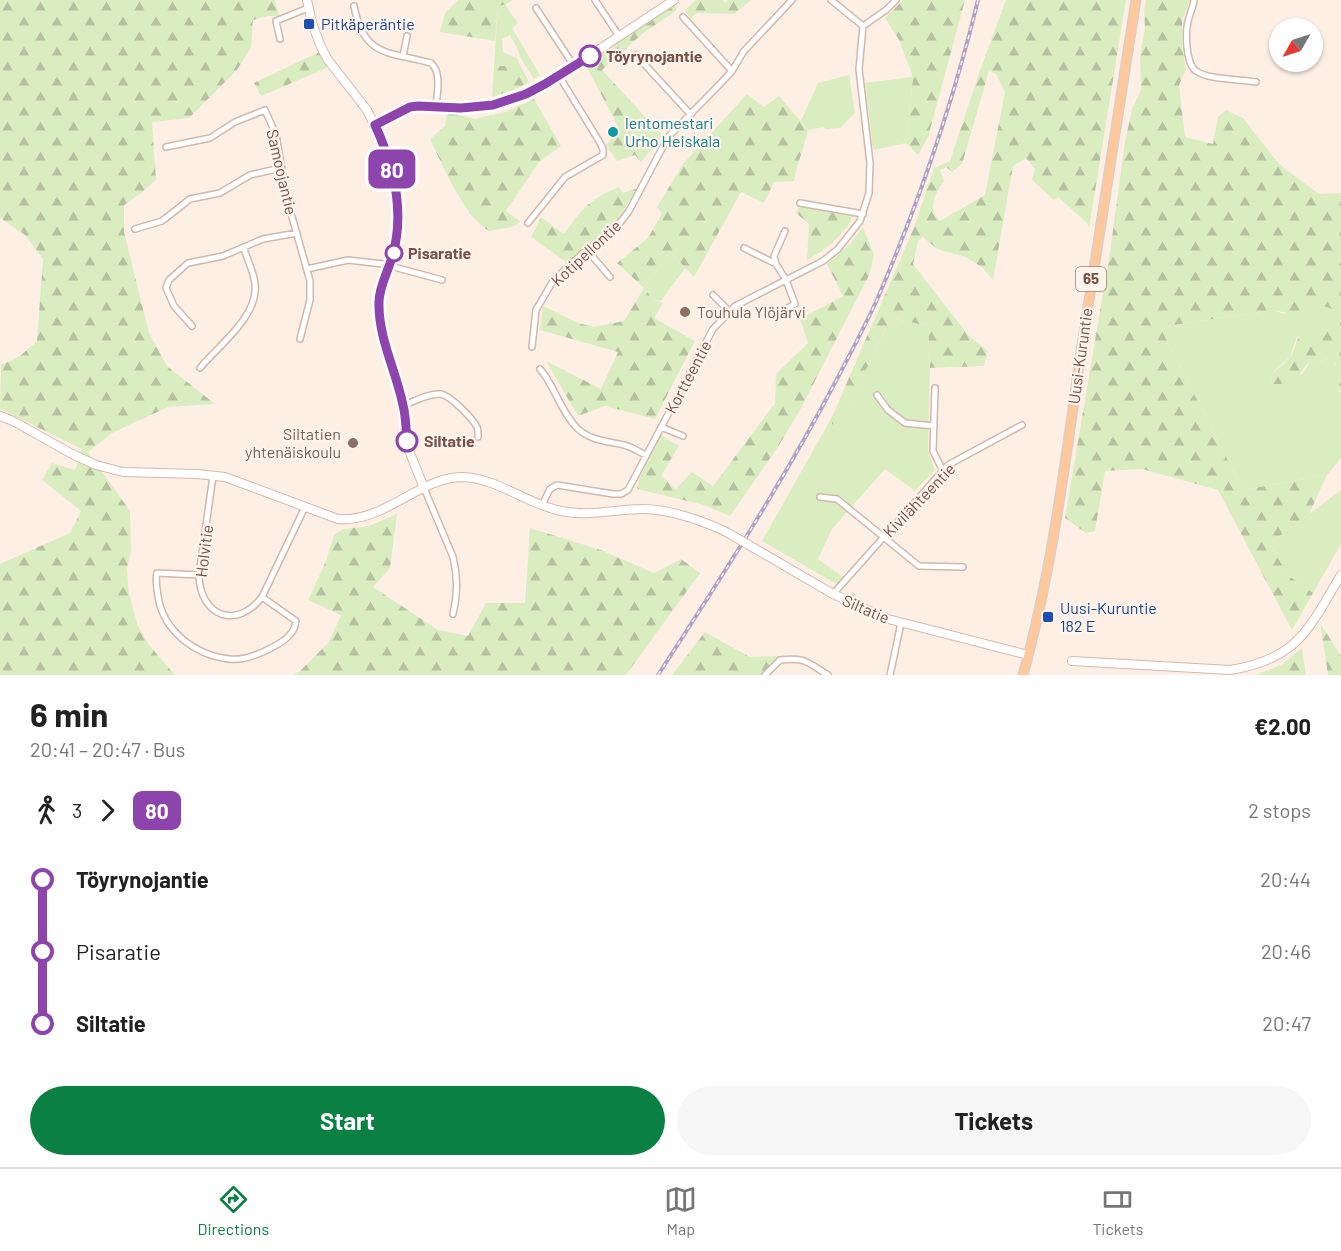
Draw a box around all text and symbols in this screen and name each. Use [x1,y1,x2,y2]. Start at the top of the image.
place label: Pitkäperäntie [321,14,415,33]
marker: Pitkäperäntie [302,17,316,31]
north arrow [1269,18,1323,72]
map controls [1269,18,1323,72]
marker: Töyrynojantie [579,45,601,67]
place label: Töyrynojantie [606,46,703,65]
place label: lentomestari Urho Heiskala [625,113,720,150]
marker: lentomestari Urho Heiskala [606,125,620,139]
street label: Samoojantie [263,127,302,217]
line badge: 80 [365,150,419,188]
text: 80 [380,157,404,182]
street label: Kotipellontie [547,216,624,290]
place label: Pisaratie [408,243,472,262]
marker: Pisaratie [385,244,403,262]
road number: 65 [1076,267,1106,291]
place label: Touhula Ylöjärvi [697,302,806,321]
marker: Touhula Ylöjärvi [678,305,692,319]
street label: Uusi-Kuruntie [1063,307,1096,405]
street label: Kortteentie [660,337,715,416]
place label: Siltatien yhtenäiskoulu [245,424,341,461]
marker: Siltatie [396,430,418,452]
place label: Siltatie [424,431,475,450]
marker: Siltatien yhtenäiskoulu [346,436,360,450]
street label: Kivilähteentie [879,459,959,541]
street label: Holvitie [191,523,216,578]
street label: Siltatie [840,590,893,627]
place label: Uusi-Kuruntie 182 E [1060,598,1157,635]
marker: Uusi-Kuruntie 182 E [1041,610,1055,624]
text: 6 min [30,694,108,734]
text: €2.00 [1254,713,1311,739]
text: 20:41 – 20:47 · Bus [30,737,185,761]
icon: walk [30,794,63,827]
icon: forward [91,794,124,827]
text: 3 [72,798,82,822]
text: 80 [145,798,169,823]
text: 2 stops [1248,798,1311,822]
text: Töyrynojantie [76,866,209,892]
text: 20:44 [1260,867,1311,891]
text: Pisaratie [76,938,161,964]
text: 20:46 [1261,939,1311,963]
text: Siltatie [76,1010,146,1036]
text: 20:47 [1262,1011,1311,1035]
button: Start [30,1086,665,1155]
button: Tickets [677,1086,1311,1155]
tab: Directions [198,1183,269,1238]
tab: Map [664,1183,697,1238]
tab: Tickets [1092,1183,1143,1238]

